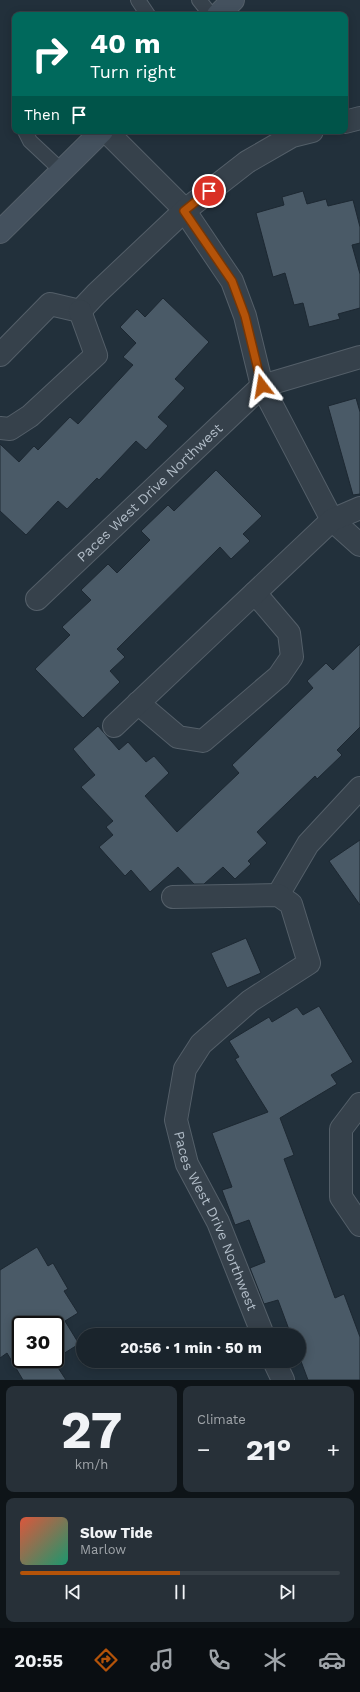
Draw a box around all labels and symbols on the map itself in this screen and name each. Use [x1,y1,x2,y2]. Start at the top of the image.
pin [192,174,226,208]
position arrow [241,365,283,407]
street label: Paces West Drive Northwest [74,420,226,565]
street label: Paces West Drive Northwest [171,1129,260,1313]
speed limit sign: 30 [12,1316,64,1368]

